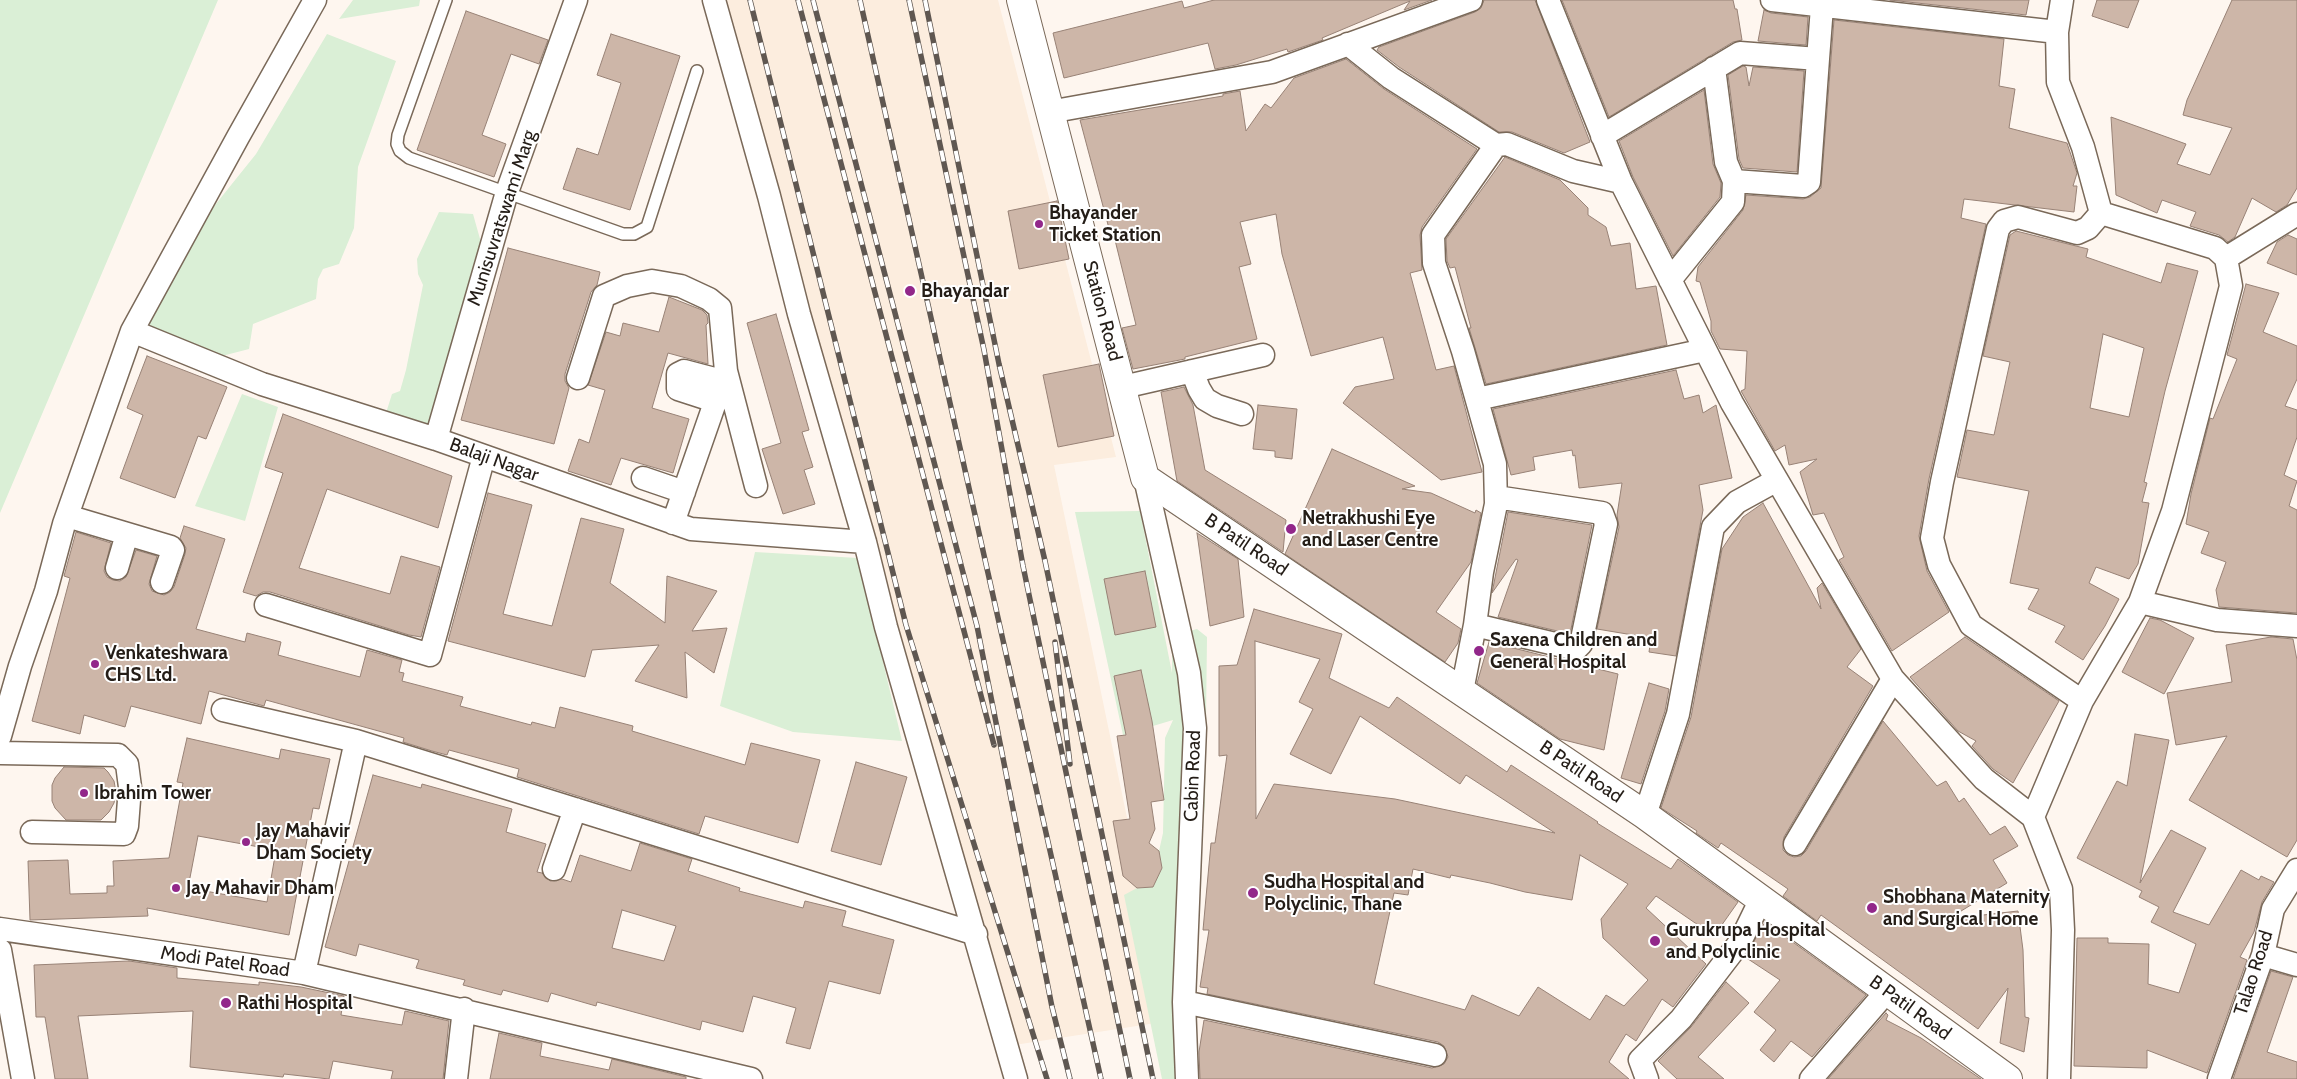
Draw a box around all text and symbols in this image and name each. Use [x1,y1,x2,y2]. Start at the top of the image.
street label: Munisuvratswami Marg [463,127,541,309]
place label: Bhayander Ticket Station [1049,202,1161,246]
marker: Bhayander Ticket Station [1033,218,1045,230]
street label: Station Road [1078,258,1126,364]
place label: Bhayandar [921,280,1009,302]
marker: Bhayandar [903,284,917,298]
street label: Balaji Nagar [446,433,542,487]
place label: Netrakhushi Eye and Laser Centre [1302,507,1438,551]
street label: B Patil Road [1200,509,1292,581]
marker: Netrakhushi Eye and Laser Centre [1284,522,1298,536]
place label: Saxena Children and General Hospital [1490,629,1657,673]
place label: Venkateshwara CHS Ltd. [105,642,228,686]
marker: Saxena Children and General Hospital [1472,644,1486,658]
marker: Venkateshwara CHS Ltd. [89,658,101,670]
street label: Cabin Road [1180,730,1206,822]
street label: B Patil Road [1535,736,1627,808]
place label: Ibrahim Tower [94,782,211,804]
marker: Ibrahim Tower [78,787,90,799]
place label: Jay Mahavir Dham Society [256,820,372,864]
marker: Jay Mahavir Dham Society [240,836,252,848]
place label: Sudha Hospital and Polyclinic, Thane [1264,871,1424,915]
place label: Jay Mahavir Dham [186,877,334,899]
marker: Jay Mahavir Dham [170,882,182,894]
marker: Sudha Hospital and Polyclinic, Thane [1246,886,1260,900]
place label: Shobhana Maternity and Surgical Home [1883,886,2050,930]
marker: Shobhana Maternity and Surgical Home [1865,901,1879,915]
place label: Gurukrupa Hospital and Polyclinic [1666,919,1825,963]
street label: Talao Road [2230,928,2278,1018]
marker: Gurukrupa Hospital and Polyclinic [1648,934,1662,948]
street label: Modi Patel Road [159,942,291,982]
street label: B Patil Road [1865,971,1955,1045]
place label: Rathi Hospital [237,992,353,1014]
marker: Rathi Hospital [219,996,233,1010]

